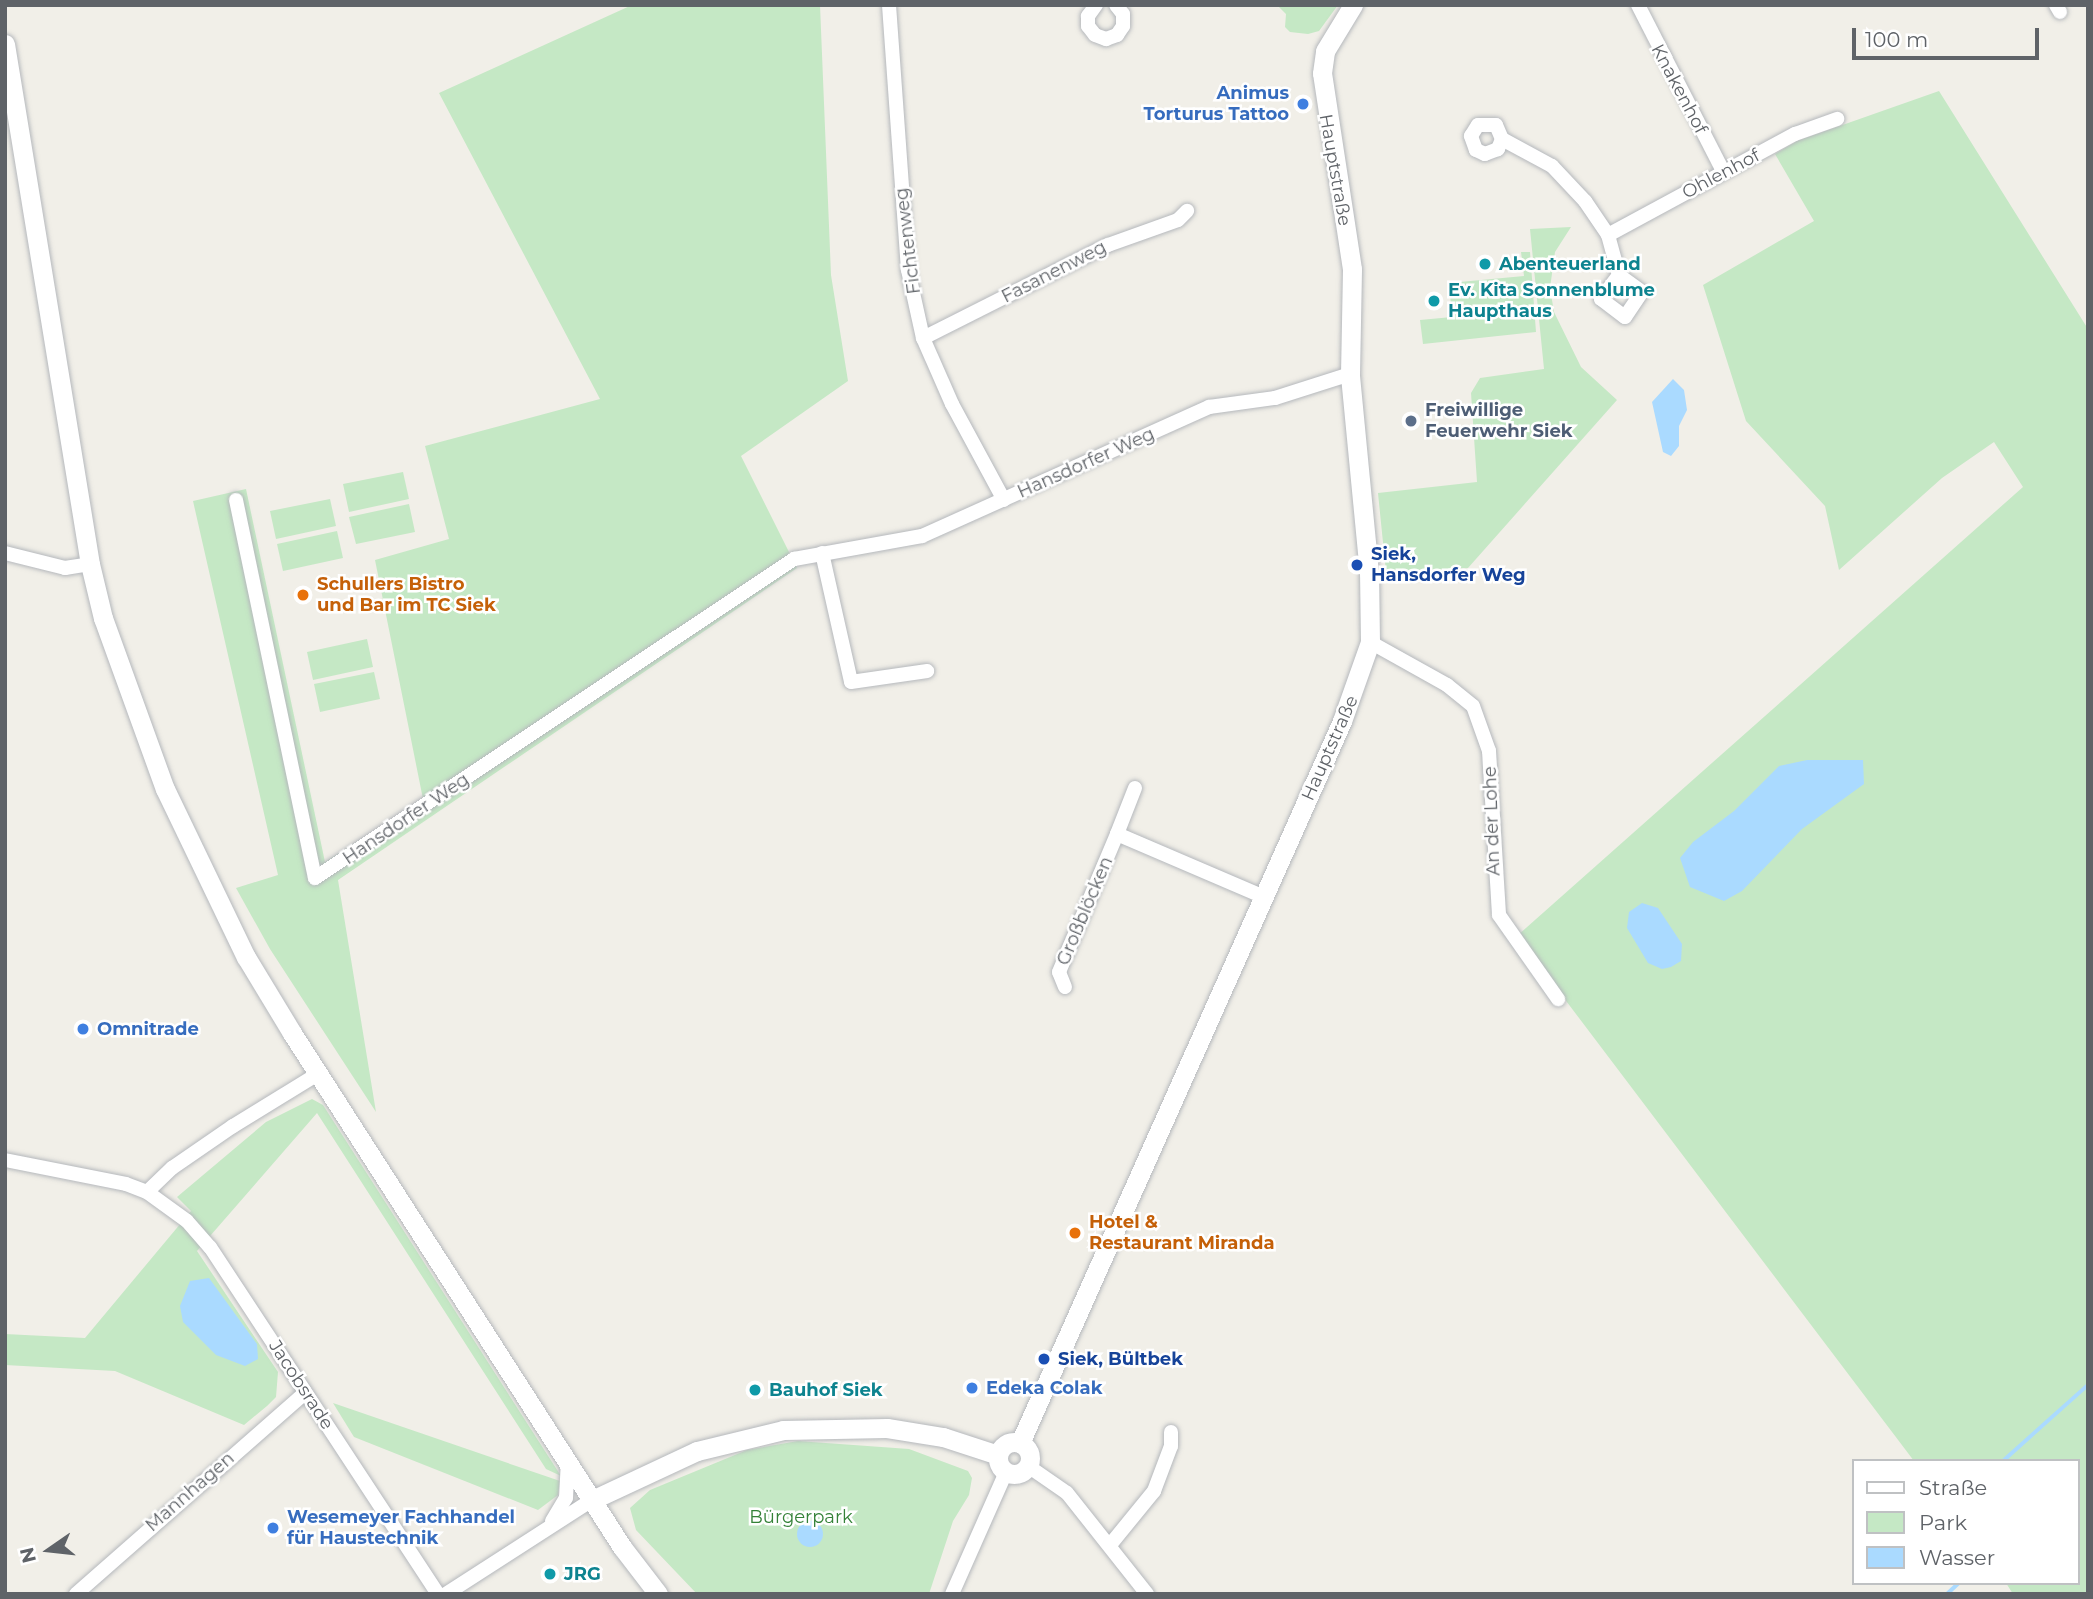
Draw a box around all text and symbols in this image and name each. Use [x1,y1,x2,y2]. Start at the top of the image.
scale bar [1855,14,2042,58]
text: 100 m [1865,27,1928,52]
street label: Knakenhof [1646,40,1712,138]
place label: Animus Torturus Tattoo [1144,83,1289,126]
marker: Animus Torturus Tattoo [1295,96,1311,112]
street label: Hauptstraße [1315,113,1355,227]
street label: Ohlenhof [1679,145,1763,203]
street label: Fichtenweg [891,187,925,295]
street label: Fasanenweg [998,236,1110,308]
place label: Abenteuerland [1499,253,1641,275]
marker: Abenteuerland [1477,256,1493,272]
place label: Ev. Kita Sonnenblume Haupthaus [1448,280,1655,322]
marker: Ev. Kita Sonnenblume Haupthaus [1426,293,1442,309]
place label: Freiwillige Feuerwehr Siek [1425,400,1573,442]
marker: Freiwillige Feuerwehr Siek [1403,413,1419,429]
street label: Hansdorfer Weg [1014,423,1158,503]
place label: Siek, Hansdorfer Weg [1371,544,1526,586]
marker: Siek, Hansdorfer Weg [1349,557,1365,573]
place label: Schullers Bistro und Bar im TC Siek [317,574,496,616]
marker: Schullers Bistro und Bar im TC Siek [295,587,311,603]
street label: Hauptstraße [1297,692,1363,804]
street label: An der Lohe [1479,766,1505,876]
street label: Hansdorfer Weg [339,769,473,869]
street label: Großblöcken [1052,853,1118,969]
place label: Omnitrade [97,1018,199,1040]
marker: Omnitrade [75,1021,91,1037]
place label: Hotel & Restaurant Miranda [1089,1212,1274,1254]
marker: Hotel & Restaurant Miranda [1067,1225,1083,1241]
street label: Jacobsrade [264,1336,338,1434]
place label: Siek, Bültbek [1058,1348,1183,1370]
marker: Siek, Bültbek [1036,1351,1052,1367]
place label: Edeka Colak [986,1377,1102,1399]
place label: Bauhof Siek [769,1379,883,1401]
marker: Edeka Colak [964,1380,980,1396]
marker: Bauhof Siek [747,1382,763,1398]
street label: Mannhagen [141,1448,239,1536]
legend [1852,1459,2079,1585]
text: Straße [1919,1475,1987,1500]
park label: Bürgerpark [749,1506,853,1528]
place label: Wesemeyer Fachhandel für Haustechnik [287,1507,515,1550]
text: Park [1919,1510,1967,1535]
north arrow [14,1515,84,1585]
marker: Wesemeyer Fachhandel für Haustechnik [265,1520,281,1536]
text: N [15,1545,41,1565]
text: Wasser [1919,1545,1995,1570]
place label: JRG [564,1563,601,1585]
marker: JRG [542,1566,558,1582]

